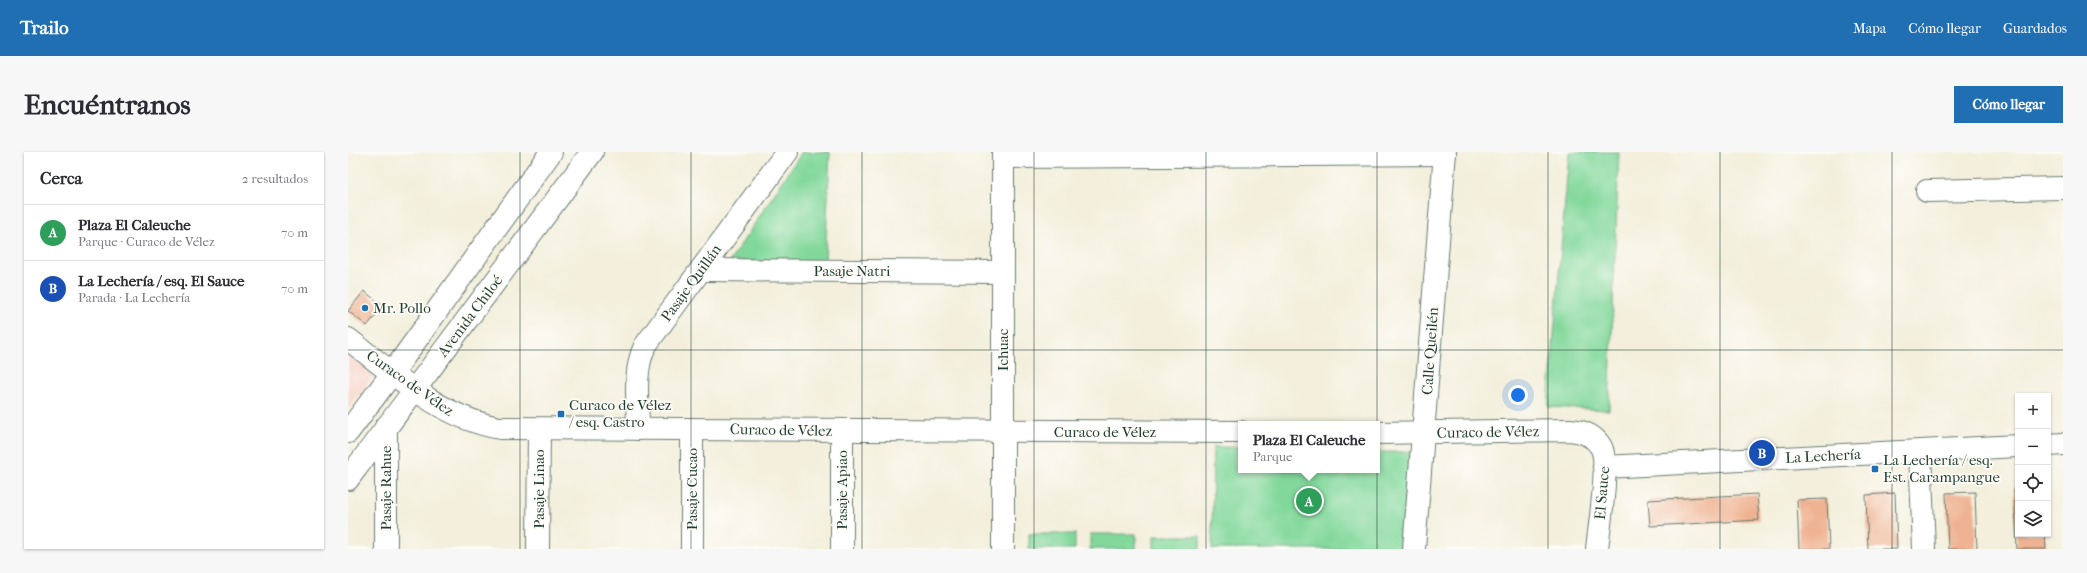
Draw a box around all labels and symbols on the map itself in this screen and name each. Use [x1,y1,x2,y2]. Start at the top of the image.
street label: Pasaje Quillán [657,241,725,325]
street label: Pasaje Natri [814,262,891,280]
street label: Avenida Chiloé [433,271,507,361]
place label: Mr. Pollo [373,299,431,317]
marker: Mr. Pollo [360,303,370,313]
street label: Calle Queilén [1418,306,1442,395]
street label: Ichuac [994,328,1012,371]
street label: Curaco de Vélez [363,346,457,420]
your location [1508,385,1528,405]
place label: Curaco de Vélez / esq. Castro [568,396,672,431]
marker: Curaco de Vélez / esq. Castro [556,409,566,419]
street label: Curaco de Vélez [730,420,833,440]
street label: Curaco de Vélez [1437,422,1540,442]
street label: Curaco de Vélez [1054,423,1157,441]
pin: B [1749,438,1775,468]
street label: Pasaje Rahue [377,445,395,530]
street label: La Lechería [1785,445,1862,467]
street label: Pasaje Cucao [683,447,701,530]
street label: Pasaje Linao [530,449,548,529]
street label: Pasaje Apiao [833,450,851,530]
place label: La Lechería / esq. Est. Carampangue [1883,451,2000,486]
marker: La Lechería / esq. Est. Carampangue [1870,464,1880,474]
street label: El Sauce [1591,465,1613,520]
pin: A [1296,486,1322,516]

